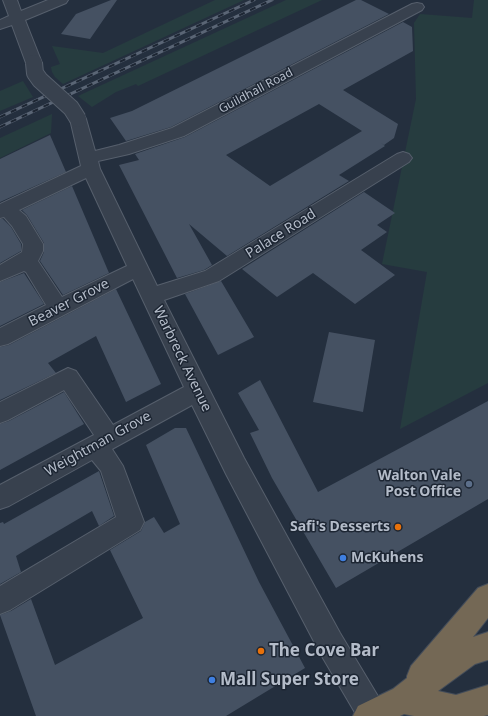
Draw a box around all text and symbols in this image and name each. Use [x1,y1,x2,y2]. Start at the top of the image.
street label: Guildhall Road [216,65,296,117]
street label: Palace Road [243,206,319,262]
street label: Beaver Grove [26,276,112,330]
street label: Warbreck Avenue [149,303,215,415]
street label: Weightman Grove [42,408,154,480]
place label: Walton Vale Post Office [378,468,461,500]
marker: Walton Vale Post Office [464,479,474,489]
place label: Safi's Desserts [290,519,390,535]
marker: Safi's Desserts [393,522,403,532]
place label: McKuhens [351,550,423,566]
marker: McKuhens [338,553,348,563]
place label: The Cove Bar [269,641,379,661]
marker: The Cove Bar [256,646,266,656]
place label: Mall Super Store [220,670,359,690]
marker: Mall Super Store [207,675,217,685]

